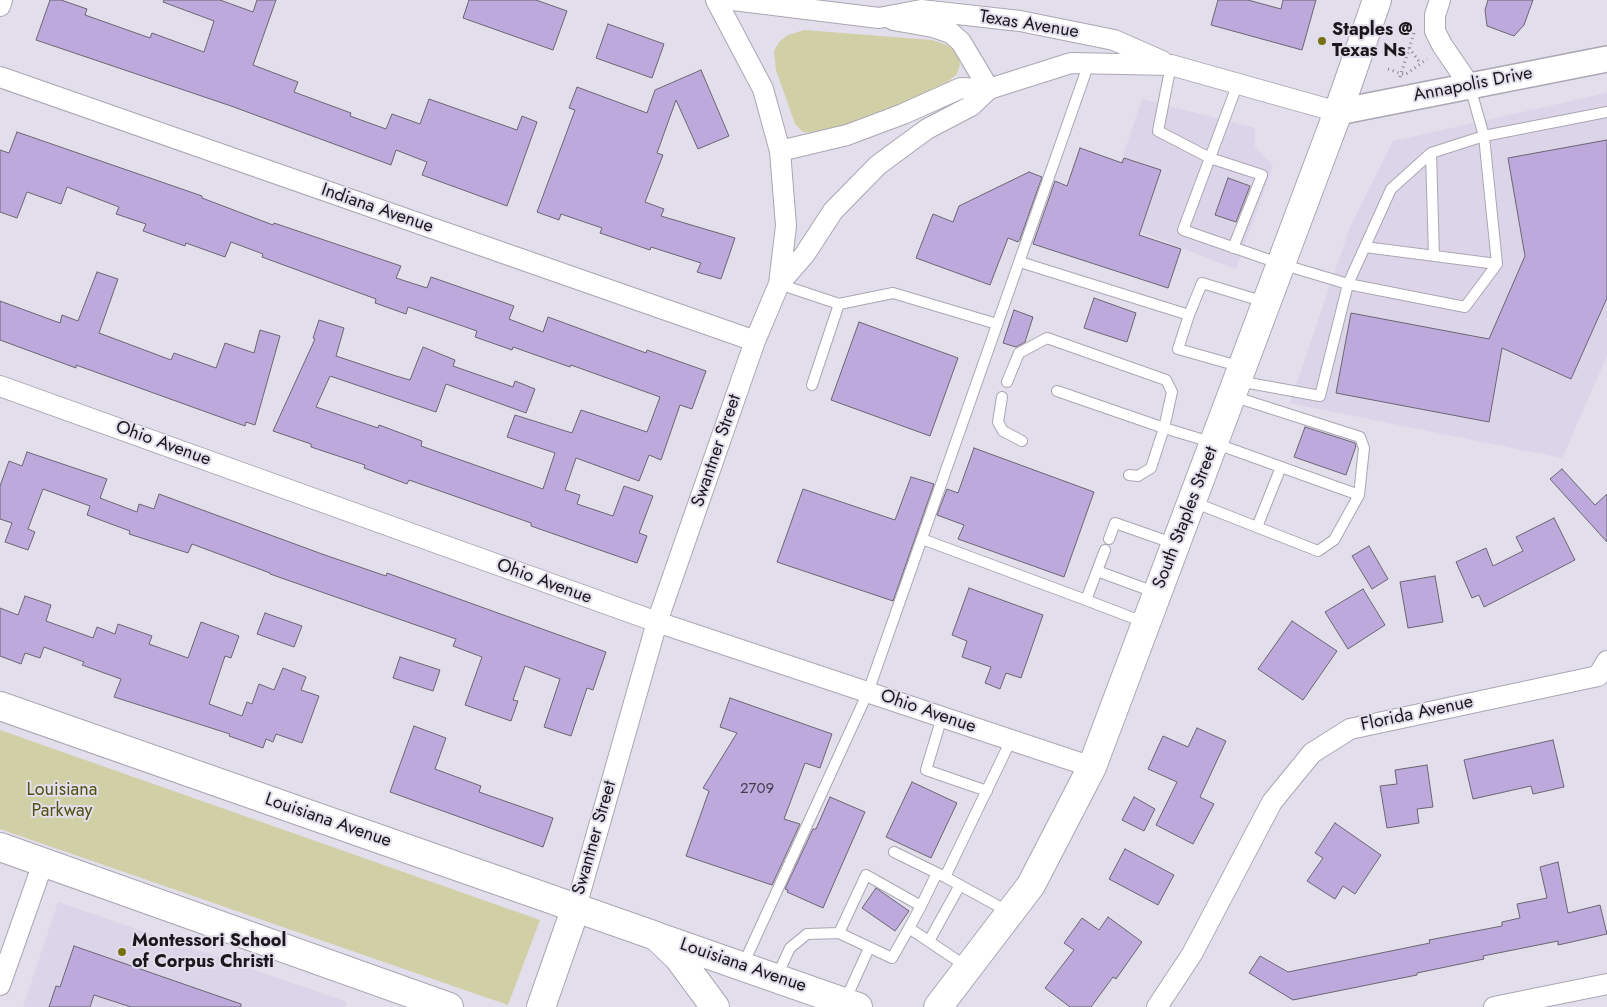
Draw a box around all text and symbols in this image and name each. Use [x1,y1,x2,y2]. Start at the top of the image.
street label: Texas Avenue [978,6,1080,44]
place label: Staples @ Texas Ns [1332,20,1412,62]
marker: Staples @ Texas Ns [1316,35,1328,47]
street label: Annapolis Drive [1412,63,1534,107]
street label: Indiana Avenue [318,180,436,238]
street label: Swantner Street [688,392,746,510]
street label: Ohio Avenue [112,417,214,471]
street label: South Staples Street [1149,444,1223,592]
street label: Ohio Avenue [493,555,595,609]
street label: Ohio Avenue [877,686,979,738]
street label: Florida Avenue [1359,692,1475,736]
street label: Swantner Street [568,778,622,898]
park label: Louisiana Parkway [27,780,97,822]
house number: 2709 [740,780,774,798]
street label: Louisiana Avenue [262,789,394,853]
place label: Montessori School of Corpus Christi [132,931,286,974]
street label: Louisiana Avenue [677,934,809,998]
marker: Montessori School of Corpus Christi [116,946,128,958]

